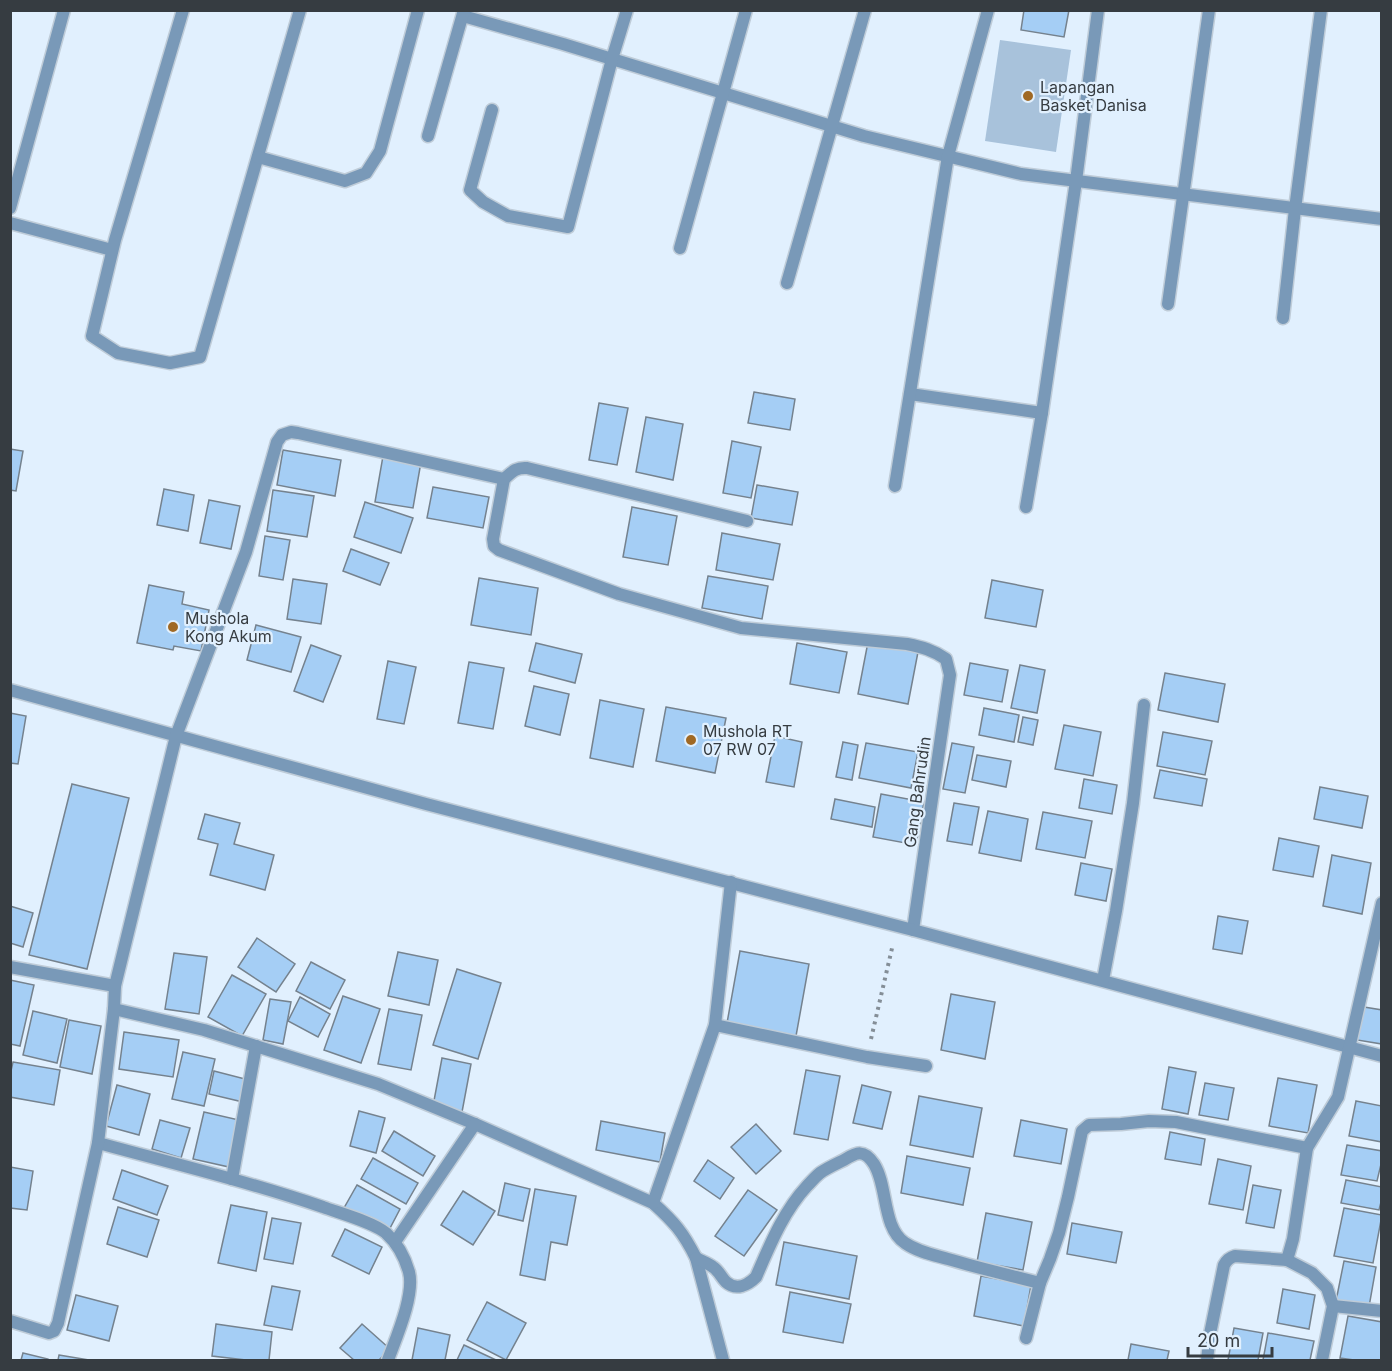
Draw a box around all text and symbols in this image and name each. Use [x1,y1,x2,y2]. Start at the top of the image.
place label: Lapangan Basket Danisa [1040,77,1147,115]
marker: Lapangan Basket Danisa [1021,89,1035,103]
place label: Mushola Kong Akum [185,608,272,646]
marker: Mushola Kong Akum [166,620,180,634]
place label: Mushola RT 07 RW 07 [703,721,792,759]
marker: Mushola RT 07 RW 07 [684,733,698,747]
street label: Gang Bahrudin [899,735,935,849]
scale bar [1188,1320,1272,1358]
text: 20 m [1197,1330,1240,1351]

